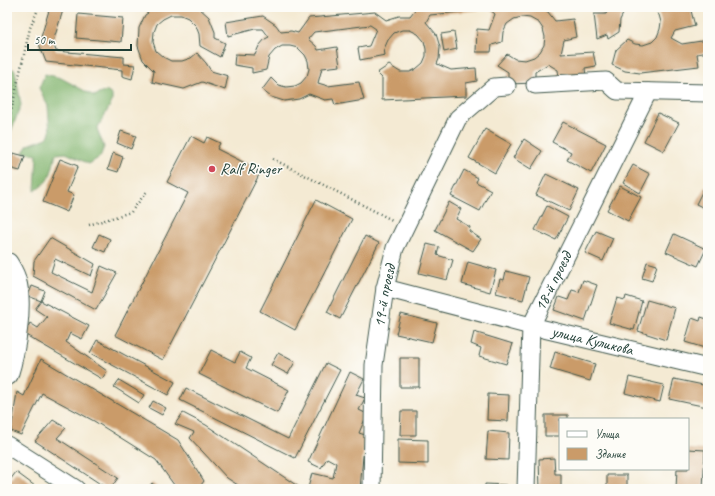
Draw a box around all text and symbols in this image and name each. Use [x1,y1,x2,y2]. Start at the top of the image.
scale bar [28,26,131,52]
text: 50 m [34,32,56,48]
place label: Ralf Ringer [220,159,283,179]
marker: Ralf Ringer [207,164,217,174]
street label: 18-й проезд [530,247,577,314]
street label: 19-й проезд [370,261,401,329]
street label: улица Куликова [549,321,636,360]
legend [559,418,689,470]
text: Улица [595,426,620,442]
text: Здание [595,446,626,462]

